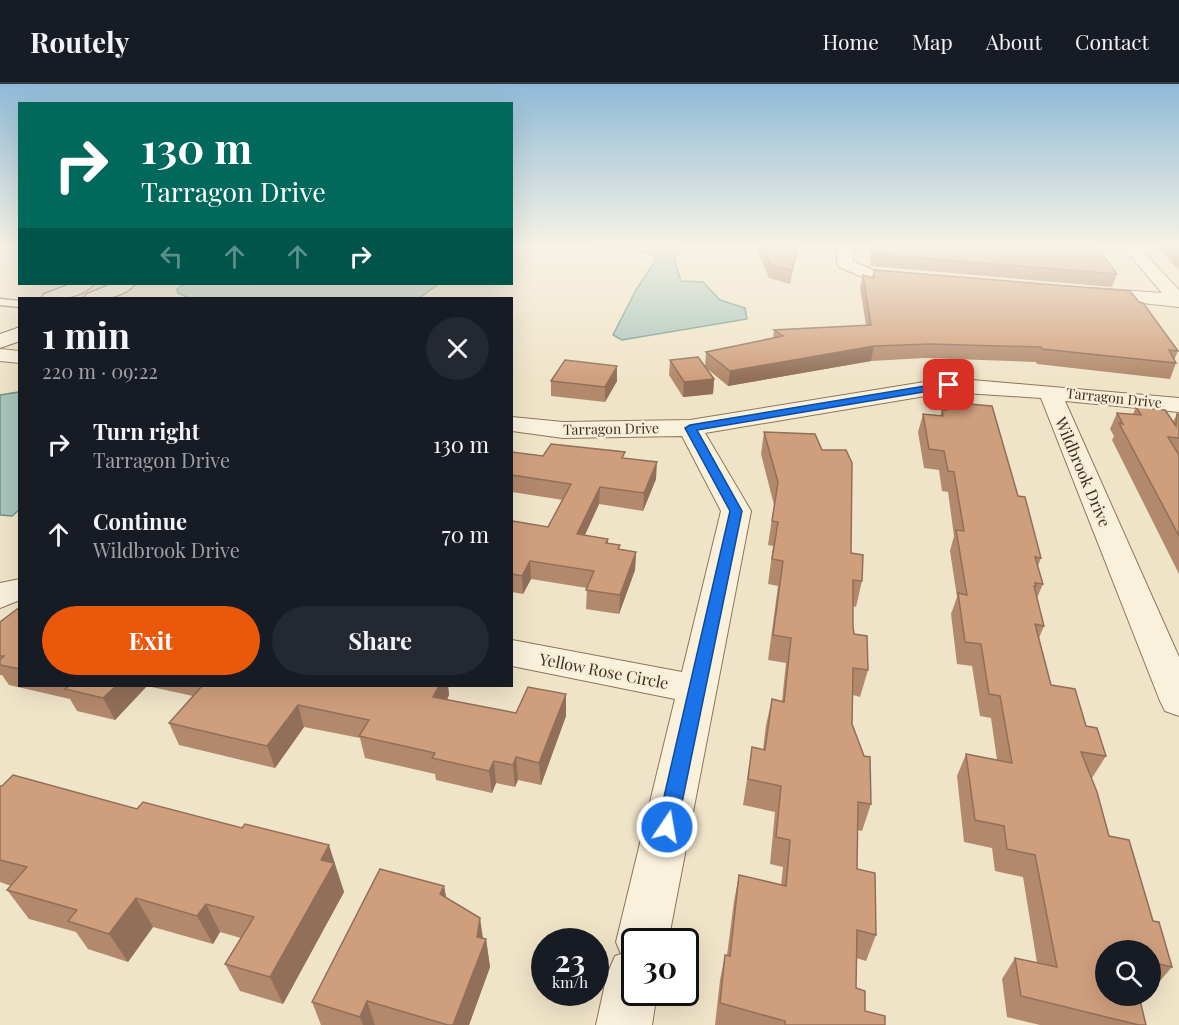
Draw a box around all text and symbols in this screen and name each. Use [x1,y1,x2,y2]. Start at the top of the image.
text: Routely [30,23,129,60]
text: Home [823,27,879,55]
text: Map [912,27,953,55]
text: About [986,27,1042,55]
text: Contact [1075,27,1149,55]
text: 130 m [141,119,252,175]
icon: right [42,126,120,204]
text: Tarragon Drive [141,173,326,209]
icon: left [155,240,188,273]
icon: ahead [218,240,251,273]
icon: ahead [281,240,314,273]
icon: right [344,240,377,273]
text: 1 min [42,310,130,358]
button: close [426,317,489,380]
text: 220 m · 09:22 [42,357,158,384]
pin [923,359,974,410]
icon: arrive [932,368,965,401]
street label: Tarragon Drive [1065,383,1163,412]
street label: Wildbrook Drive [1050,413,1116,530]
text: Turn right [93,416,199,446]
street label: Tarragon Drive [563,418,659,439]
icon: right [42,428,75,461]
text: 130 m [433,429,489,459]
text: Tarragon Drive [93,446,230,473]
text: Continue [93,506,187,536]
icon: ahead [42,518,75,551]
text: 70 m [442,519,489,549]
text: Wildbrook Drive [93,536,240,563]
button: Exit [42,606,260,675]
button: Share [272,606,489,675]
street label: Yellow Rose Circle [537,647,670,693]
position arrow [635,795,699,859]
speed limit sign: 30 [621,928,699,1006]
text: 23 [555,940,585,980]
map controls [1095,940,1161,1006]
button: search [1095,940,1161,1006]
text: km/h [552,972,588,992]

